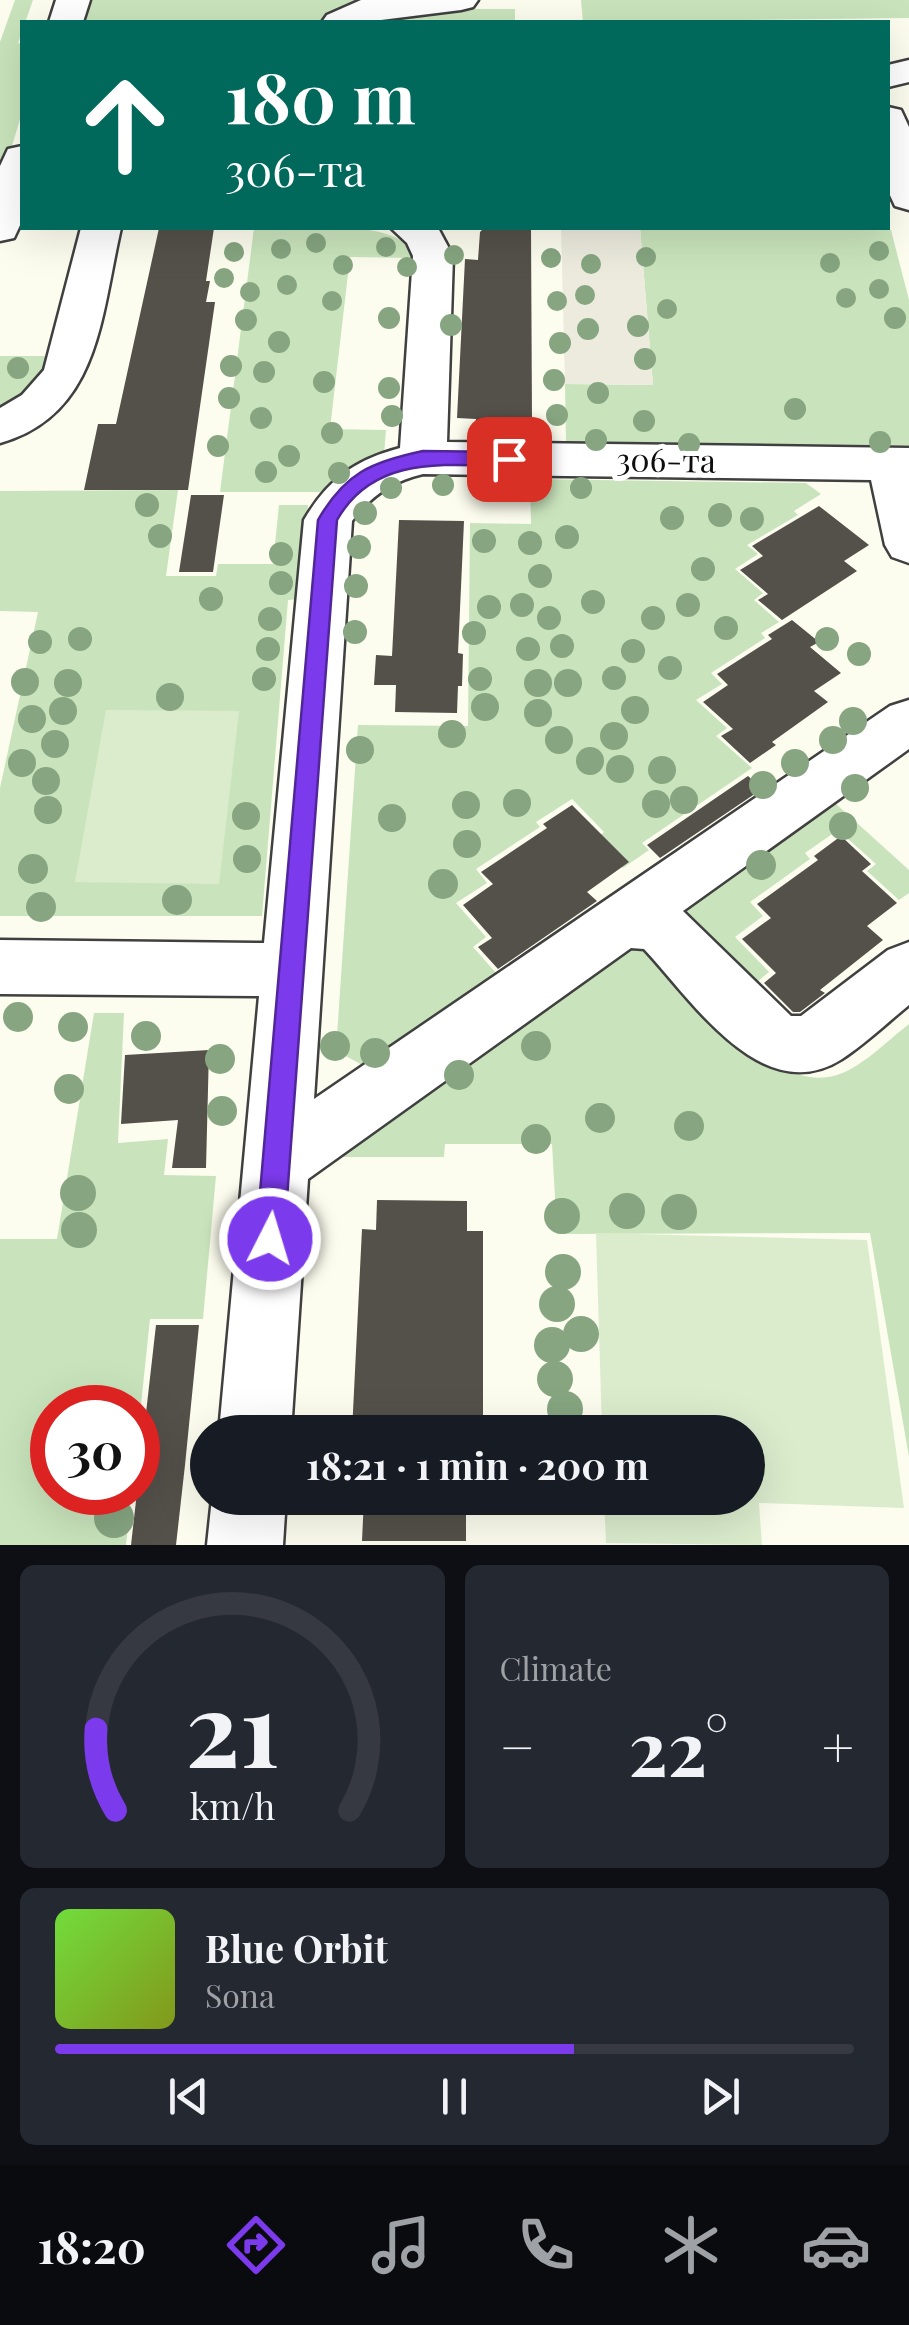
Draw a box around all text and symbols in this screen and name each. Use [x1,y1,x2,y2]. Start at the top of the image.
text: 180 m [225,48,416,142]
icon: ahead [60,60,190,190]
text: 306-та [225,138,365,198]
pin [467,417,552,502]
icon: arrive [482,432,537,487]
street label: 306-та [616,436,716,481]
position arrow [218,1187,322,1291]
speed limit sign: 30 [30,1385,160,1515]
text: 18:21 · 1 min · 200 m [306,1439,649,1490]
text: Climate [500,1646,612,1689]
text: 21 [185,1655,279,1794]
text: 22° [628,1695,728,1795]
text: − [500,1708,535,1782]
text: + [822,1708,854,1782]
text: km/h [189,1781,275,1829]
text: Blue Orbit [205,1922,388,1973]
text: Sona [205,1973,275,2016]
icon: previous [161,2069,216,2124]
icon: pause [427,2069,482,2124]
icon: next [693,2069,748,2124]
icon: directions [221,2210,291,2280]
icon: music [366,2210,436,2280]
icon: phone [511,2210,581,2280]
icon: climate [656,2210,726,2280]
icon: car [801,2210,871,2280]
text: 18:20 [38,2215,146,2275]

